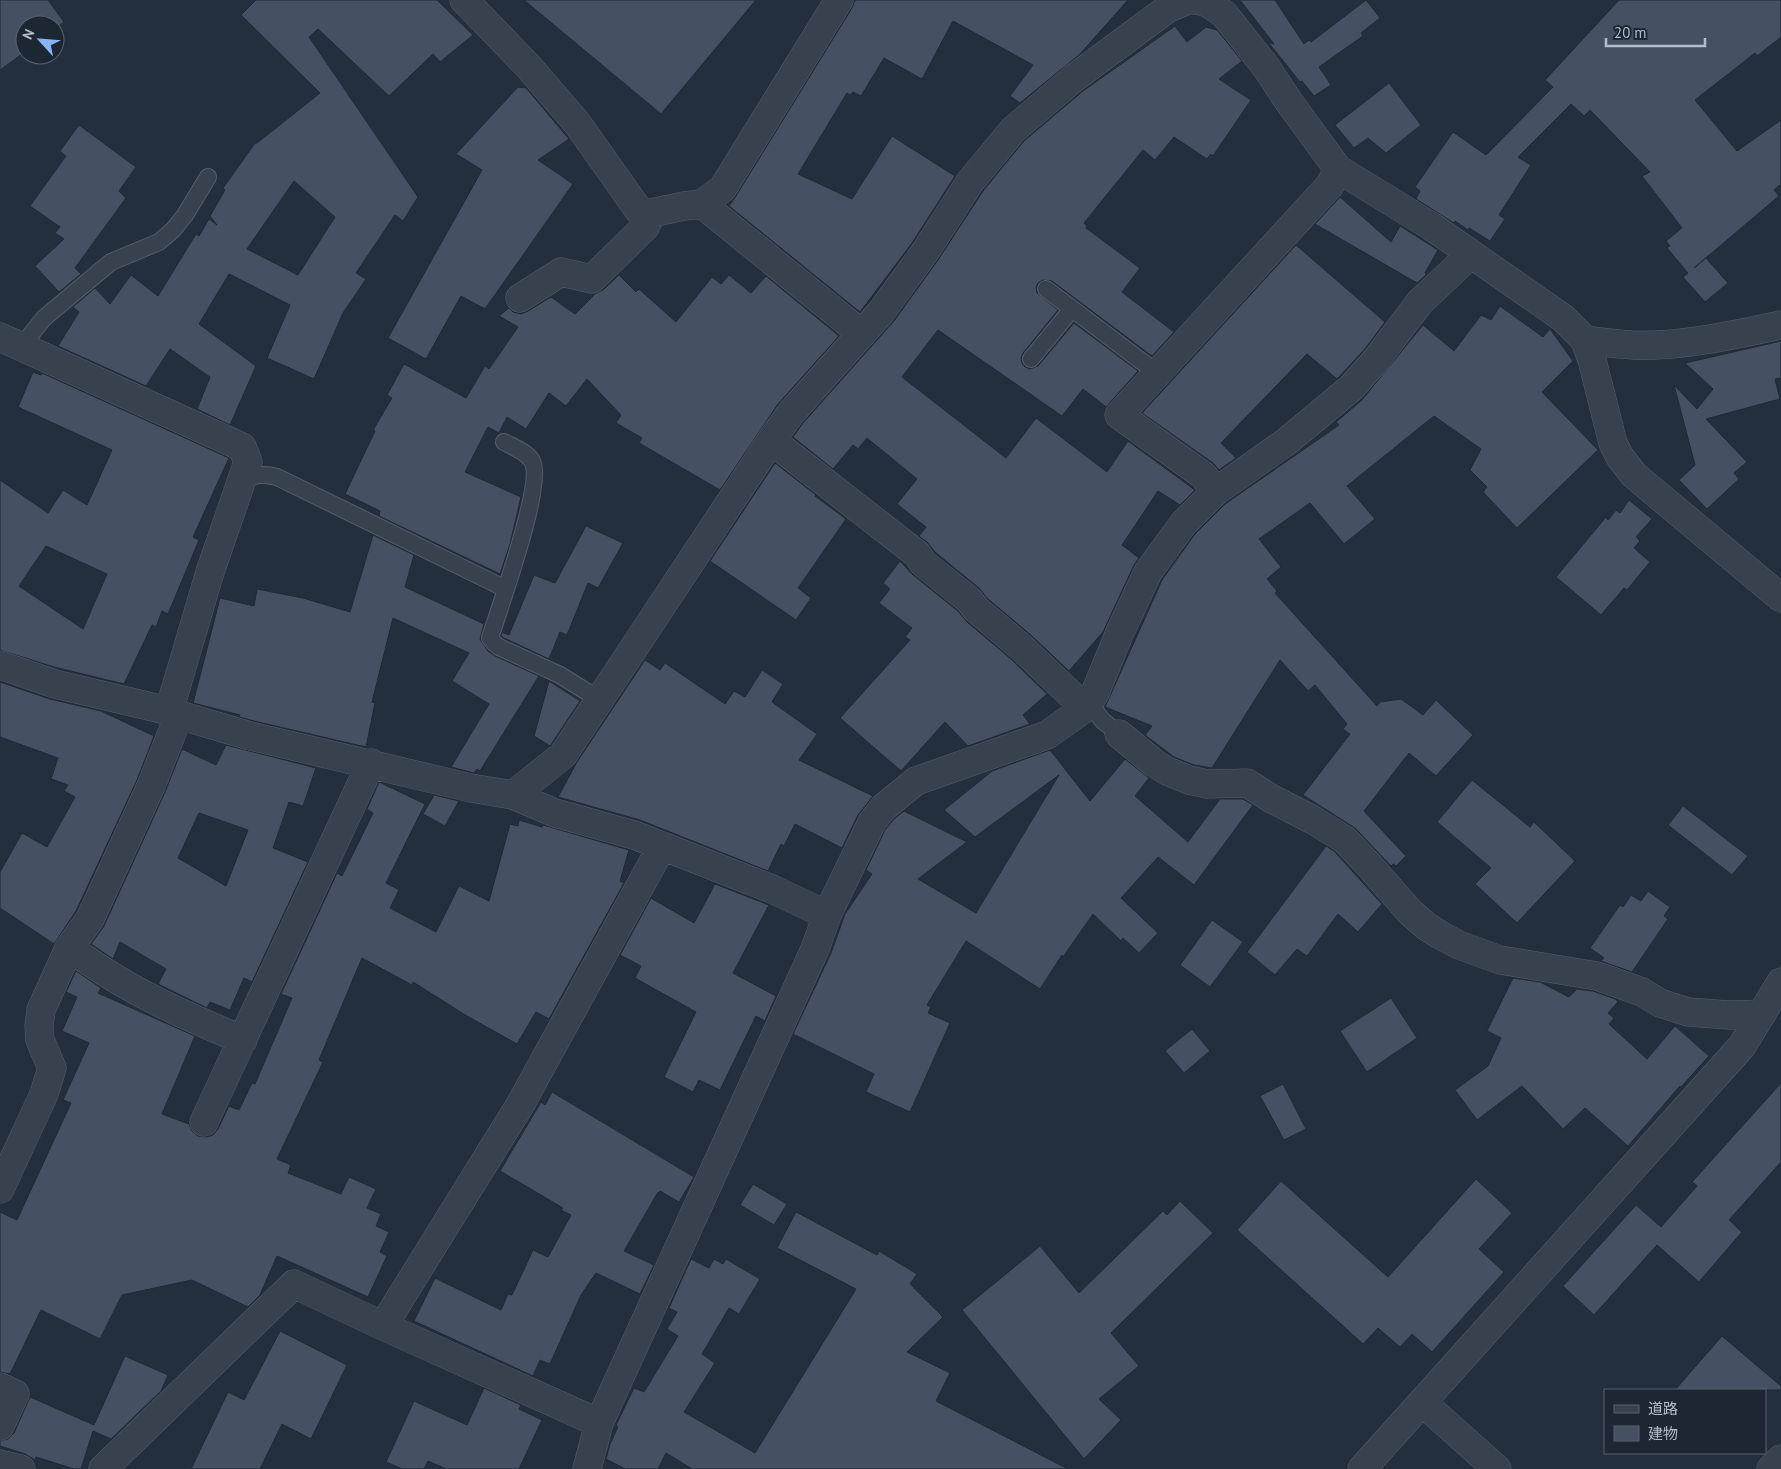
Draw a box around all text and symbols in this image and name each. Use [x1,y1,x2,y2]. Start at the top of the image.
north arrow [15,15,65,65]
scale bar [1606,15,1705,47]
text: 20 m [1614,23,1647,42]
text: N [18,26,38,42]
legend [1604,1389,1766,1454]
text: 道路 [1648,1399,1678,1418]
text: 建物 [1648,1424,1678,1443]

